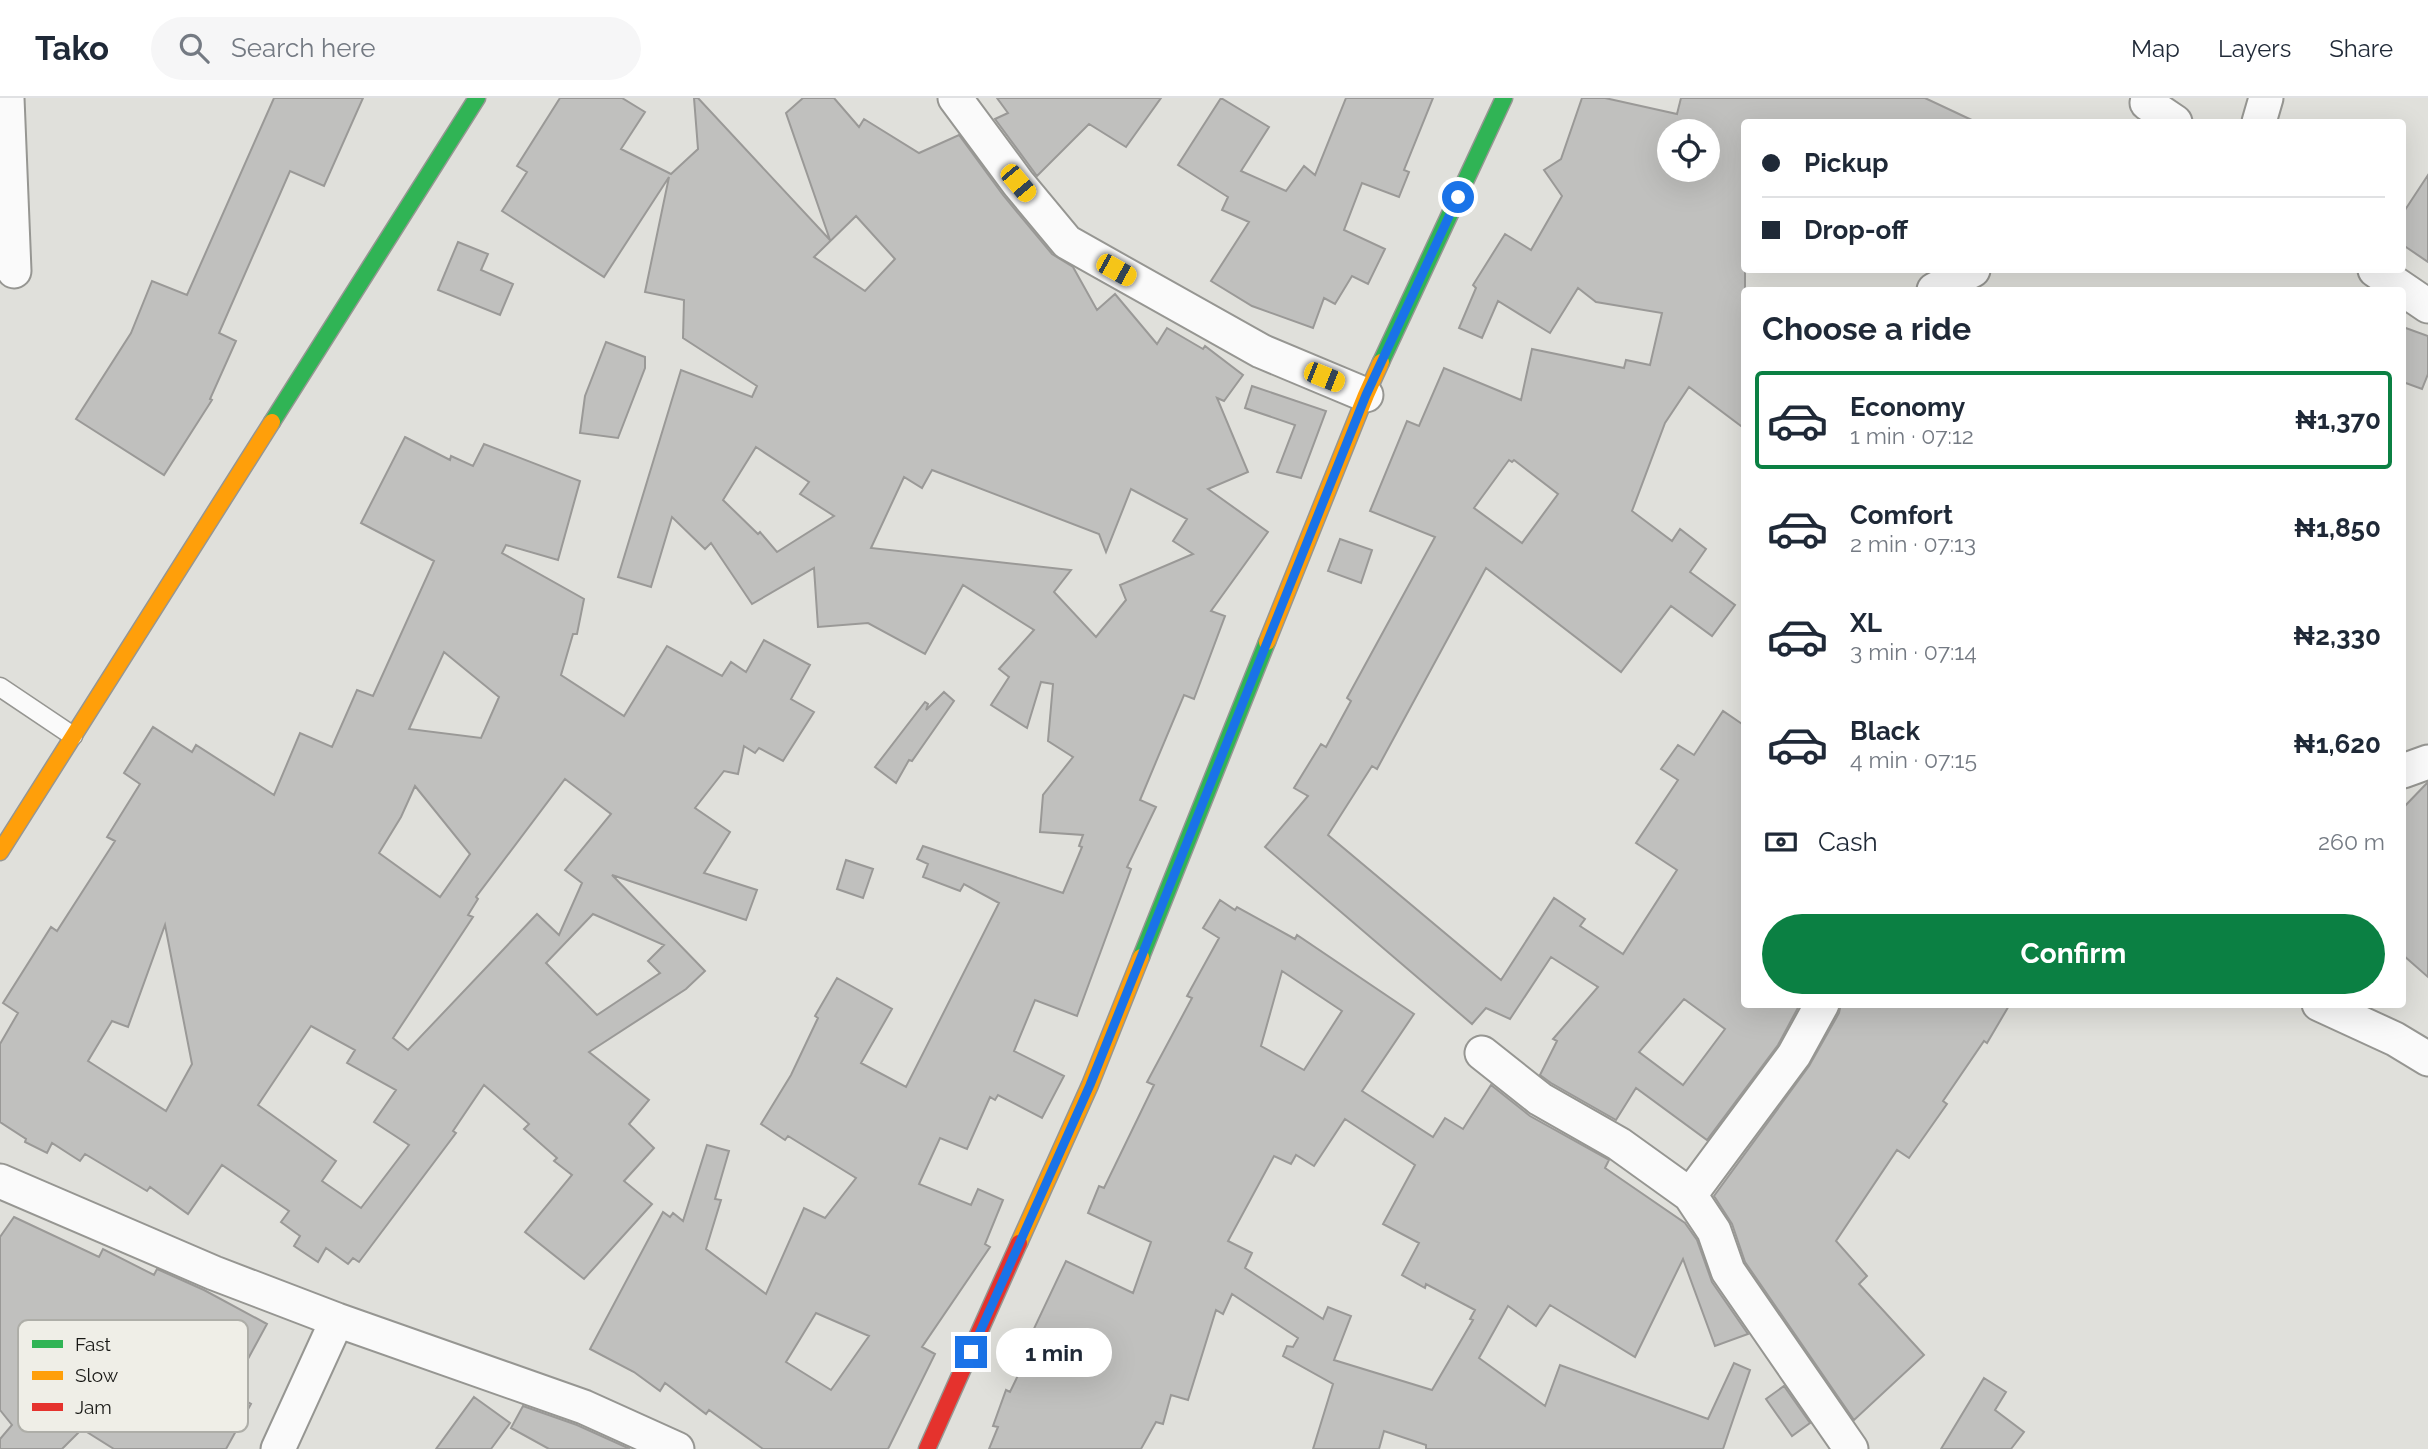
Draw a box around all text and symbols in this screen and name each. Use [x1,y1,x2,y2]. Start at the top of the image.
search box [151,17,641,80]
text: Tako [35,29,109,68]
icon: search [175,29,213,67]
text: Search here [231,33,375,63]
text: Map [2131,34,2180,63]
text: Layers [2218,34,2291,63]
text: Share [2329,34,2393,63]
map controls [1657,119,1720,182]
button: locate [1657,119,1720,182]
text: Pickup [1804,148,1889,178]
car [997,160,1040,206]
route start [1442,181,1474,213]
text: Drop-off [1804,215,1908,245]
car [1093,251,1140,289]
text: Choose a ride [1762,310,1971,347]
car [1301,359,1348,395]
icon: car [1766,389,1829,452]
text: Economy [1850,392,1965,422]
text: ₦1,370 [2295,405,2381,435]
text: 1 min · 07:12 [1850,422,1974,449]
icon: car [1766,497,1829,560]
text: Comfort [1850,500,1953,530]
text: ₦1,850 [2294,513,2381,543]
text: 2 min · 07:13 [1850,530,1976,557]
icon: car [1766,605,1829,668]
text: XL [1850,608,1882,638]
text: ₦2,330 [2293,621,2381,651]
text: 3 min · 07:14 [1850,638,1977,665]
icon: car [1766,713,1829,776]
text: Black [1850,716,1920,746]
text: ₦1,620 [2293,729,2381,759]
text: 4 min · 07:15 [1850,746,1977,773]
icon: cash [1762,823,1800,861]
text: Cash [1818,827,1878,857]
text: 260 m [2318,828,2385,855]
button: Confirm [1762,914,2385,994]
legend [18,1320,248,1432]
callout: 1 min [996,1328,1111,1376]
text: Fast [75,1333,111,1355]
route end [955,1336,987,1368]
text: 1 min [1025,1339,1083,1366]
text: Slow [75,1364,119,1386]
text: Jam [75,1396,112,1418]

